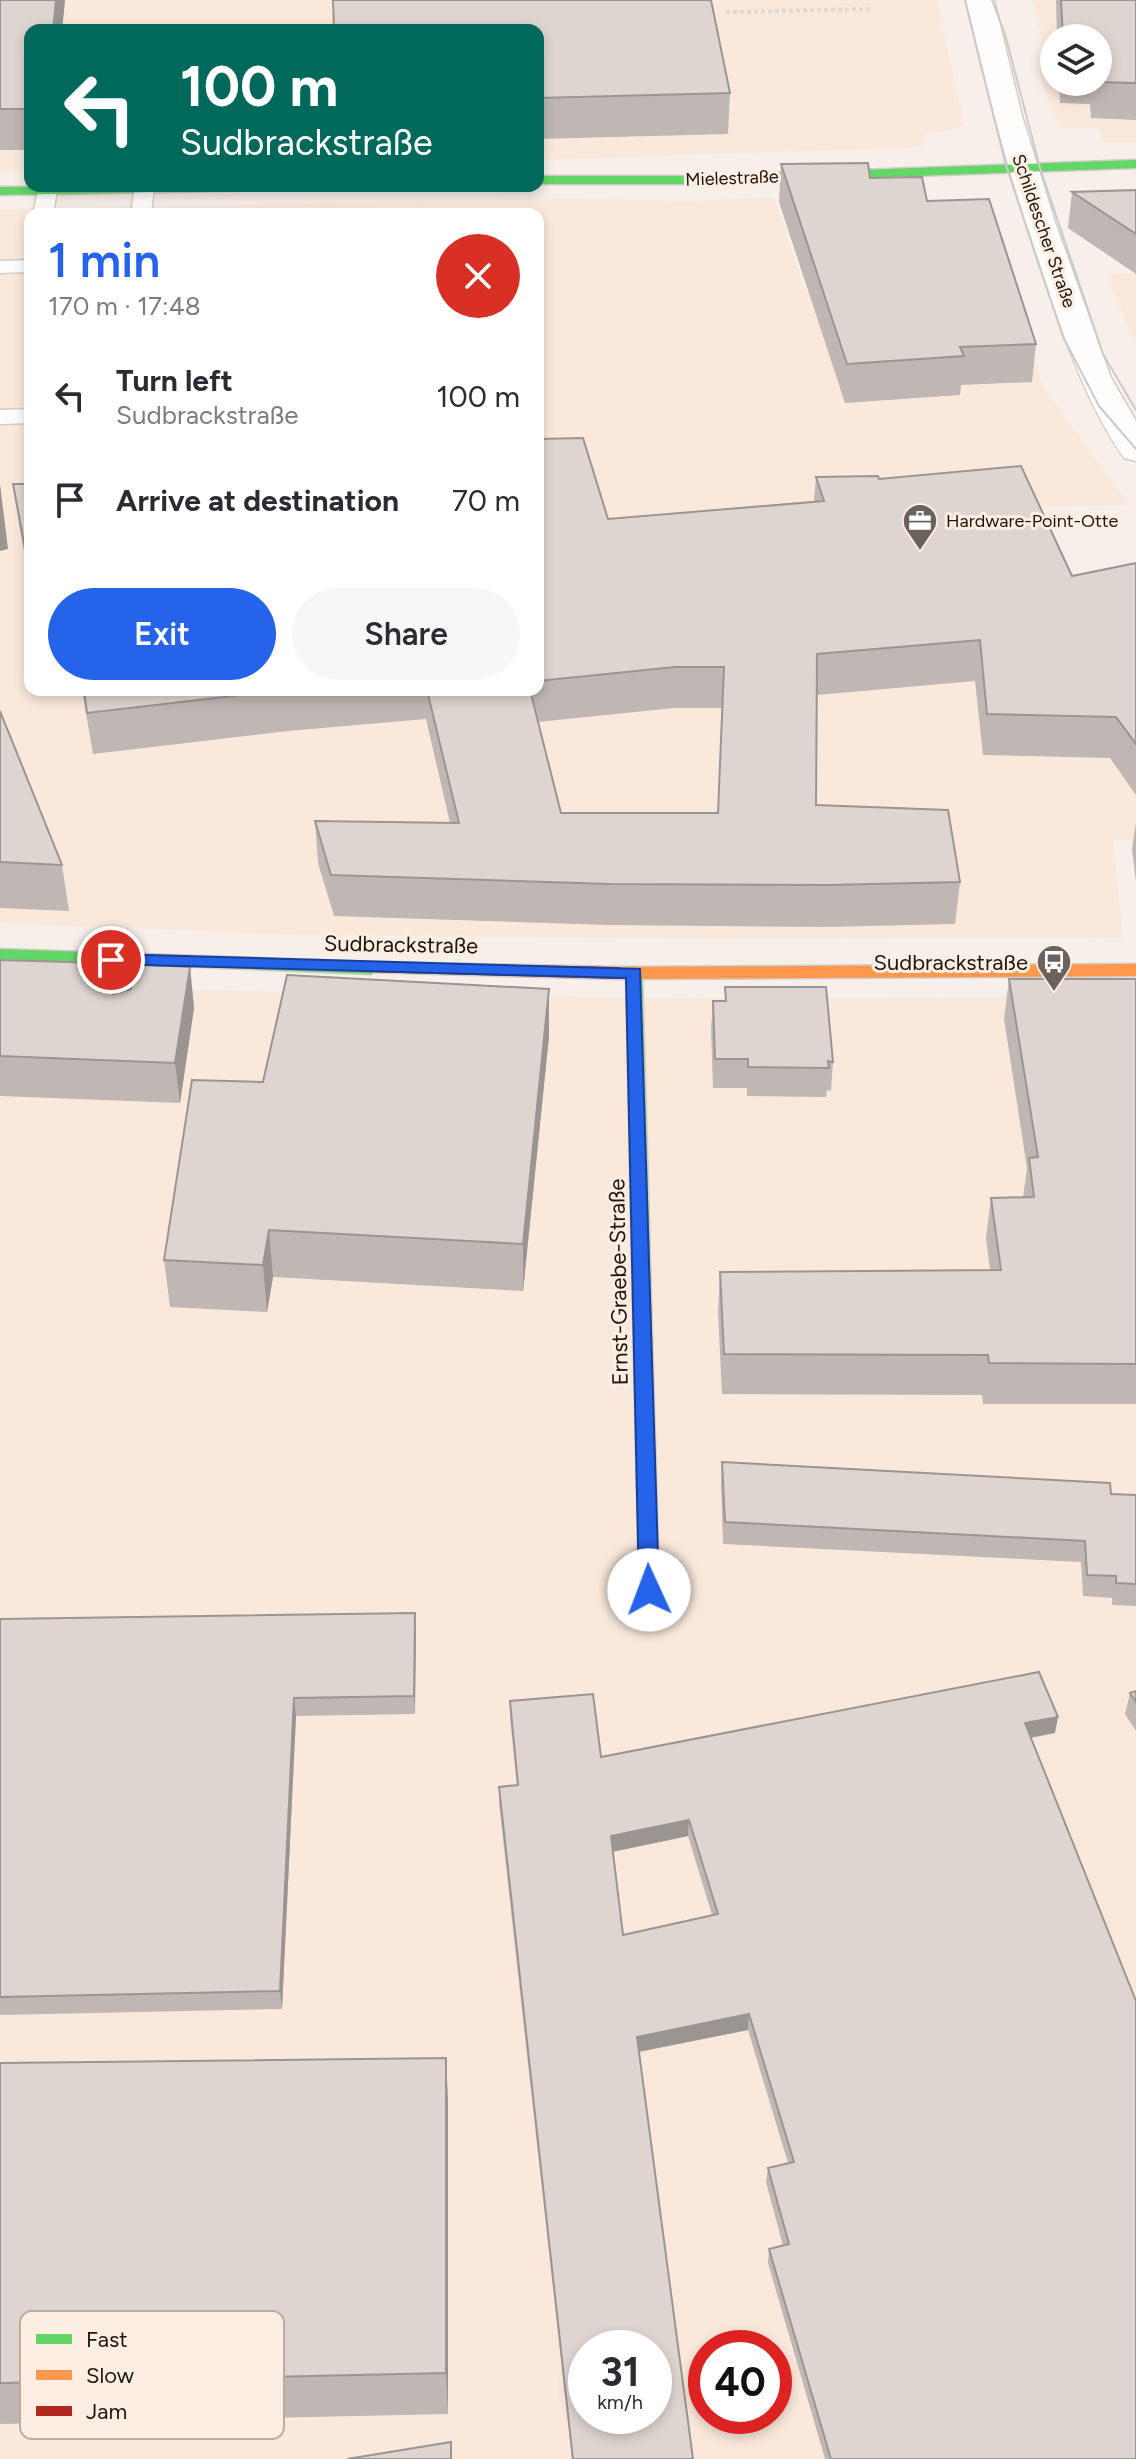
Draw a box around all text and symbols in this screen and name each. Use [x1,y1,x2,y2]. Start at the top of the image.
map controls [1040,24,1112,96]
button: layers [1040,24,1112,96]
text: 100 m [180,53,338,120]
icon: left [48,56,152,160]
text: Sudbrackstraße [180,121,433,164]
street label: Schildescher Straße [1007,151,1081,311]
street label: Mielestraße [685,165,779,191]
text: 1 min [48,231,160,289]
button: close [436,234,520,318]
text: 170 m · 17:48 [48,290,201,322]
text: Turn left [116,362,233,399]
icon: left [48,374,92,418]
text: 100 m [436,378,520,415]
text: Sudbrackstraße [116,399,299,431]
icon: arrive [48,478,92,522]
text: Arrive at destination [116,482,399,519]
text: 70 m [452,482,520,519]
office icon: Hardware-Point-Otte [901,502,939,552]
place label: Hardware-Point-Otte [946,510,1119,532]
button: Exit [48,588,276,680]
button: Share [292,588,520,680]
pin [77,926,145,994]
street label: Sudbrackstraße [324,930,478,959]
icon: arrive [89,938,133,982]
bus stop icon: Sudbrackstraße [1035,943,1073,993]
place label: Sudbrackstraße [874,949,1028,976]
street label: Ernst-Graebe-Straße [603,1178,634,1386]
position arrow [607,1548,691,1632]
legend [20,2311,284,2439]
text: Fast [86,2326,128,2353]
speed limit sign: 40 [688,2330,792,2434]
text: 31 [600,2348,640,2396]
text: Slow [86,2362,135,2389]
text: km/h [597,2390,643,2414]
text: Jam [86,2398,127,2425]

